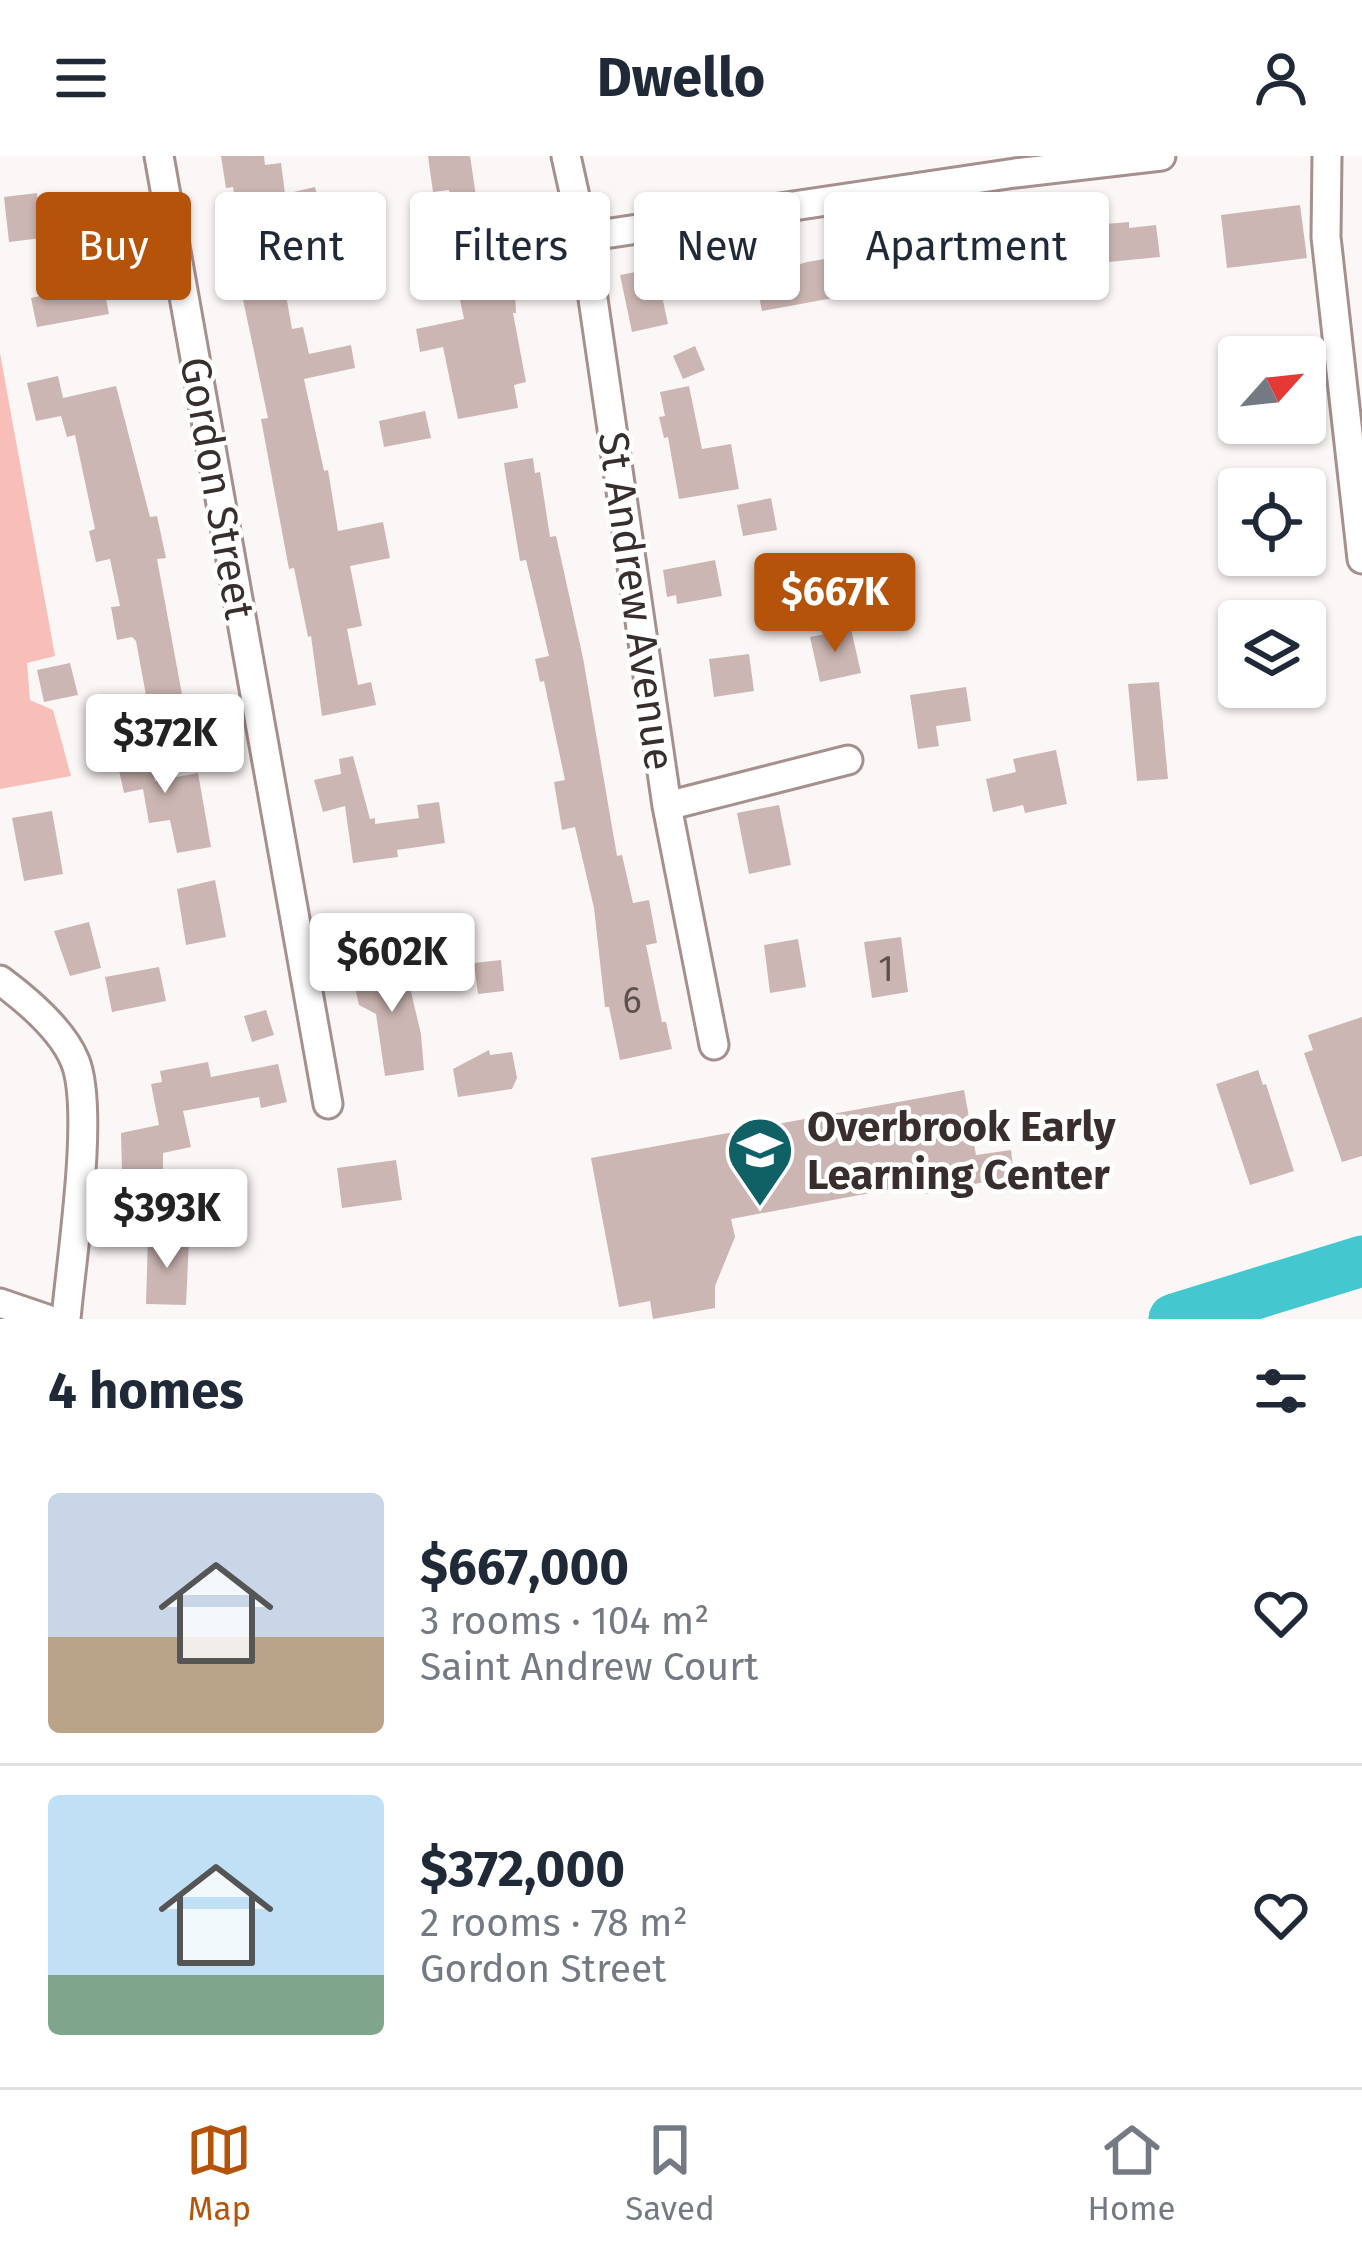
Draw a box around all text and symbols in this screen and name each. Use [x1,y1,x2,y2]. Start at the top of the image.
icon: menu [48,45,114,111]
icon: person [1248,45,1314,111]
text: Dwello [597,46,765,110]
chip: Buy [36,192,191,300]
chip: Rent [215,192,386,300]
chip: Filters [410,192,610,300]
chip: New [634,192,800,300]
chip: Apartment [824,192,1109,300]
north arrow [1218,336,1326,444]
map controls [1218,336,1326,708]
street label: Gordon Street [169,353,265,624]
street label: St Andrew Avenue [587,429,685,774]
button: locate [1218,468,1326,576]
pin: $667K [751,553,919,655]
text: $667K [781,569,889,615]
button: layers [1218,600,1326,708]
pin: $372K [81,694,249,796]
text: $372K [113,710,217,756]
pin: $602K [308,913,476,1015]
text: $602K [337,929,447,975]
house number: 1 [878,947,894,991]
house number: 6 [622,979,642,1023]
place label: Overbrook Early Learning Center [807,1102,1117,1200]
school or university icon: Overbrook Early Learning Center [725,1115,795,1209]
pin: $393K [83,1169,251,1271]
text: $393K [113,1185,221,1231]
icon: filters [1248,1358,1314,1424]
text: 4 homes [48,1360,244,1422]
text: $667,000 [420,1536,629,1598]
icon: home [144,1541,288,1685]
icon: heart [1248,1580,1314,1646]
text: 3 rooms · 104 m² [420,1598,709,1644]
text: Saint Andrew Court [420,1644,758,1690]
text: $372,000 [420,1838,625,1900]
icon: home [144,1843,288,1987]
icon: heart [1248,1882,1314,1948]
text: 2 rooms · 78 m² [420,1900,688,1946]
text: Gordon Street [420,1946,666,1992]
tab: Map [186,2117,252,2229]
tab: Saved [625,2117,715,2229]
tab: Home [1088,2117,1176,2229]

